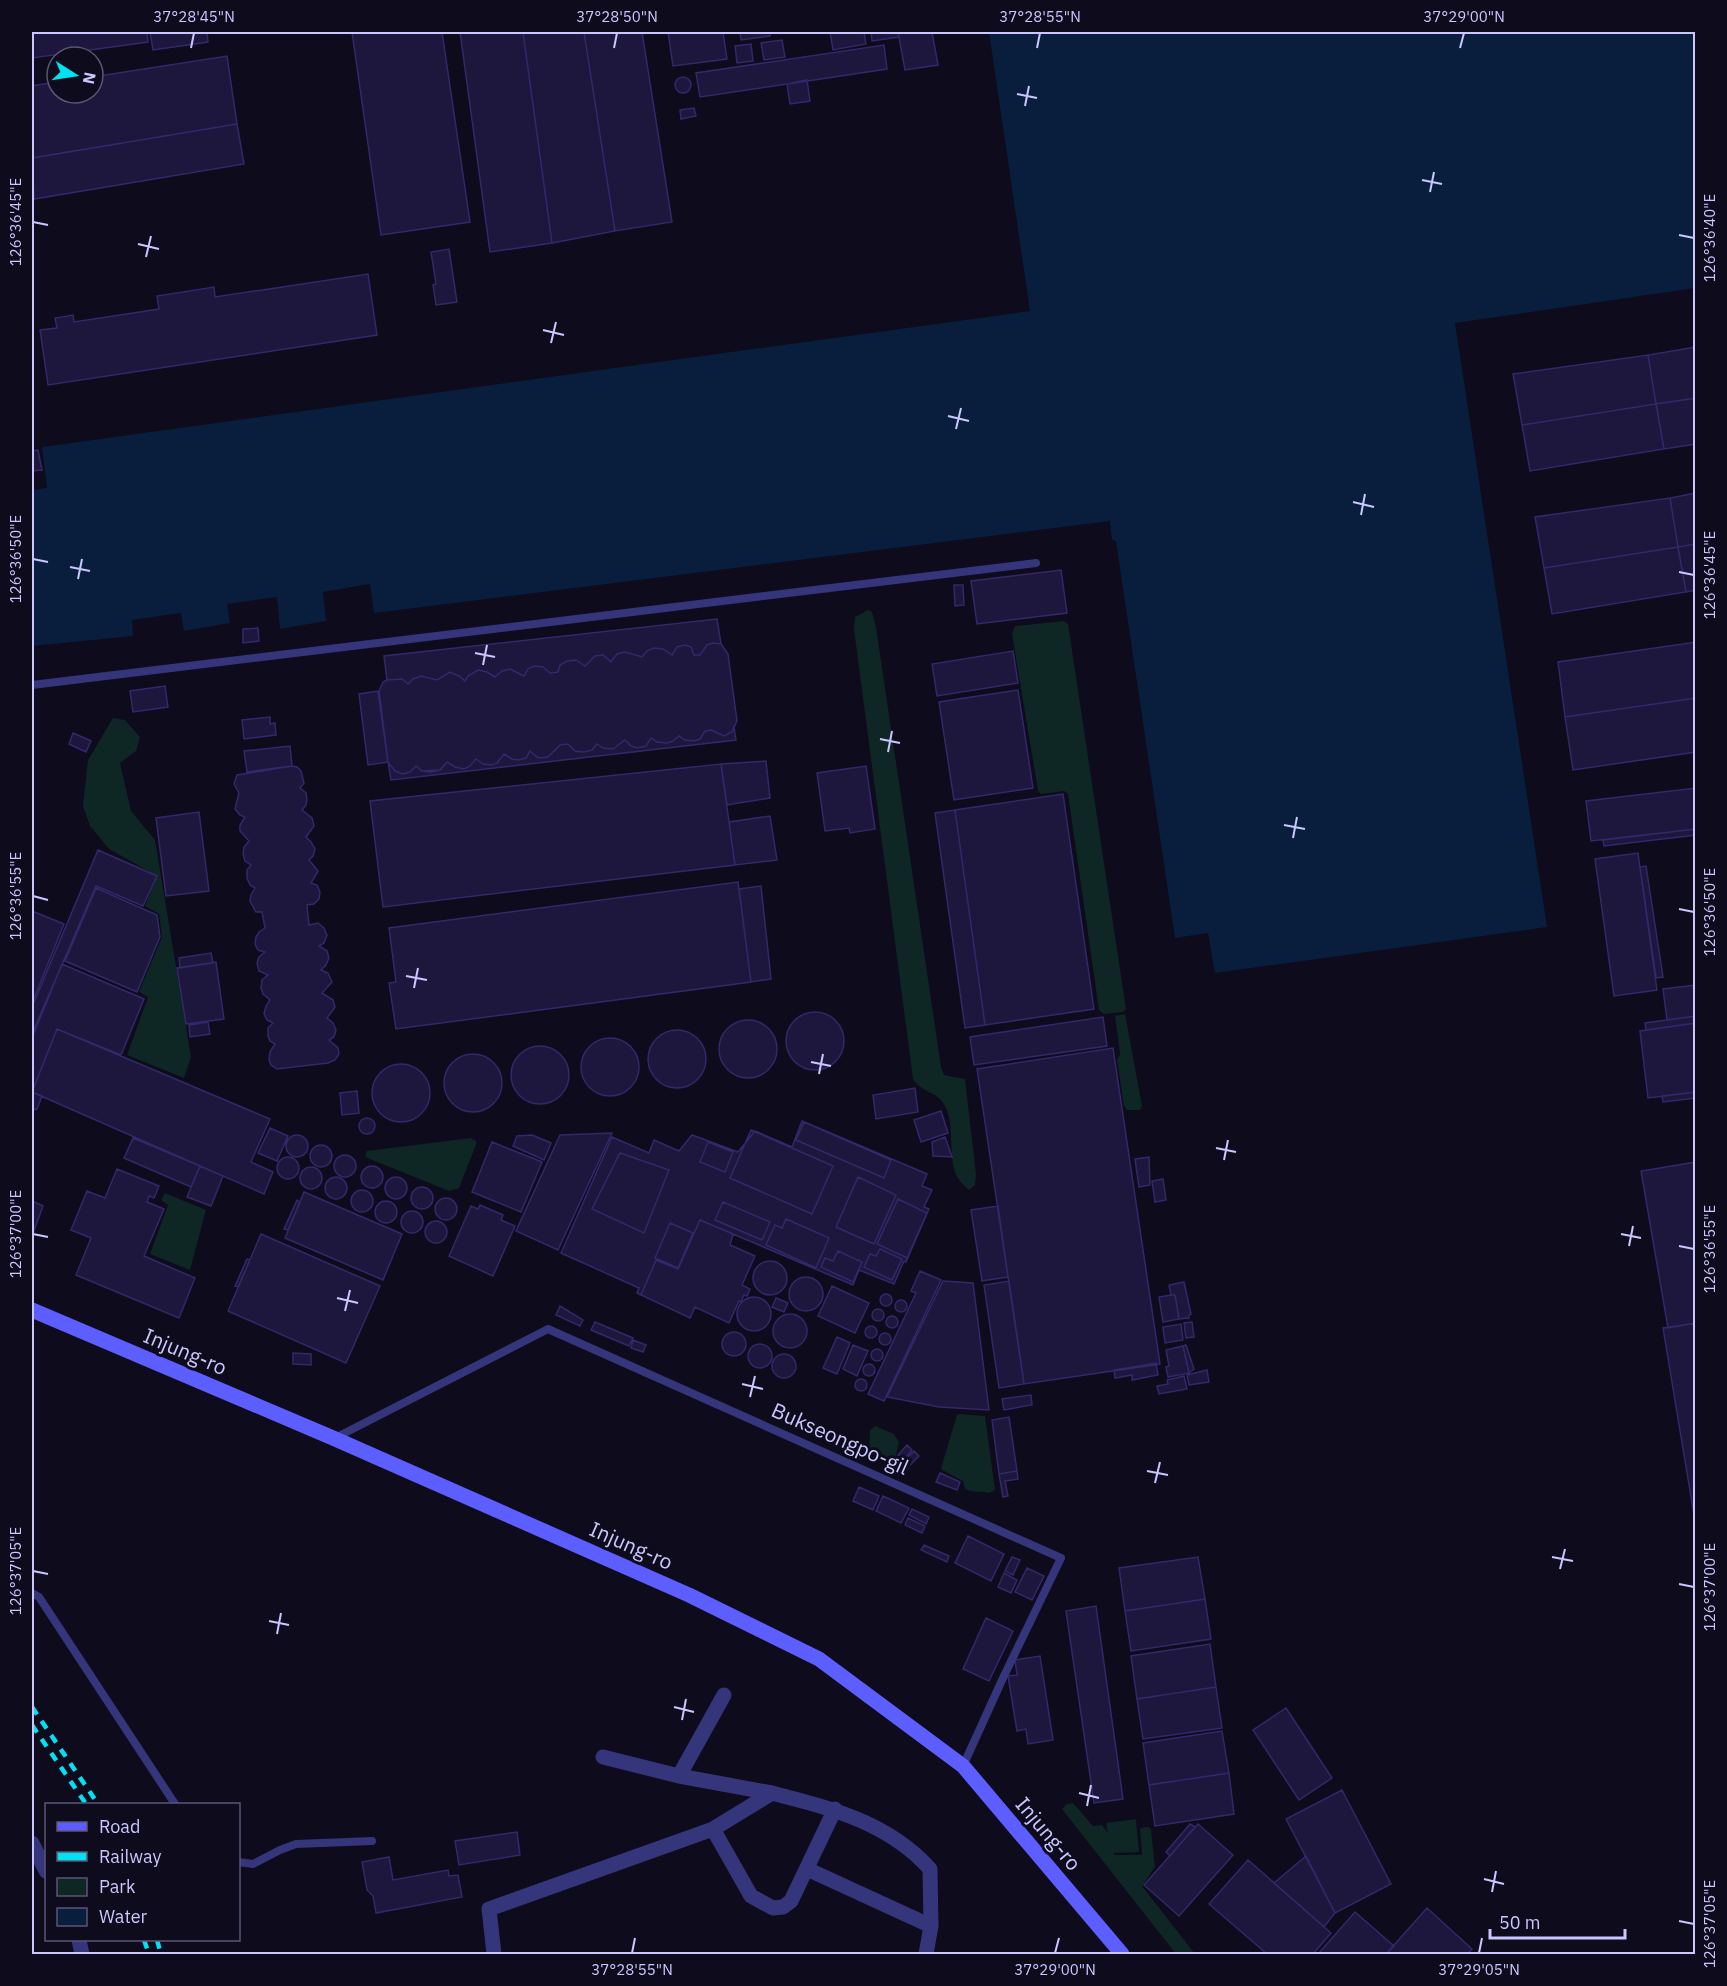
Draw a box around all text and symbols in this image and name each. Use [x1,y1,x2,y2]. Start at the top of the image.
text: 37°28'45"N [153,7,235,26]
text: 37°28'50"N [576,7,658,26]
text: 37°28'55"N [999,7,1081,26]
text: 37°29'00"N [1423,7,1505,26]
north arrow [45,45,105,105]
text: N [79,70,101,86]
text: 126°36'45"E [6,178,25,266]
text: 126°36'40"E [1700,194,1719,282]
text: 126°36'50"E [6,515,25,603]
text: 126°36'45"E [1700,531,1719,619]
text: 126°36'55"E [6,852,25,940]
text: 126°36'50"E [1700,868,1719,956]
text: 126°37'00"E [6,1190,25,1278]
text: 126°36'55"E [1700,1205,1719,1293]
street label: Injung-ro [139,1321,231,1381]
street label: Bukseongpo-gil [767,1395,914,1481]
street label: Injung-ro [585,1514,677,1576]
text: 126°37'05"E [6,1527,25,1615]
text: 126°37'00"E [1700,1543,1719,1631]
street label: Injung-ro [1010,1791,1088,1876]
legend [45,1803,240,1941]
text: Road [99,1815,140,1838]
text: Railway [99,1845,161,1868]
text: Park [99,1875,136,1898]
text: 126°37'05"E [1700,1880,1719,1968]
scale bar [1490,1902,1625,1940]
text: Water [99,1905,148,1928]
text: 50 m [1499,1911,1541,1934]
text: 37°28'55"N [591,1960,673,1979]
text: 37°29'00"N [1014,1960,1096,1979]
text: 37°29'05"N [1438,1960,1520,1979]

